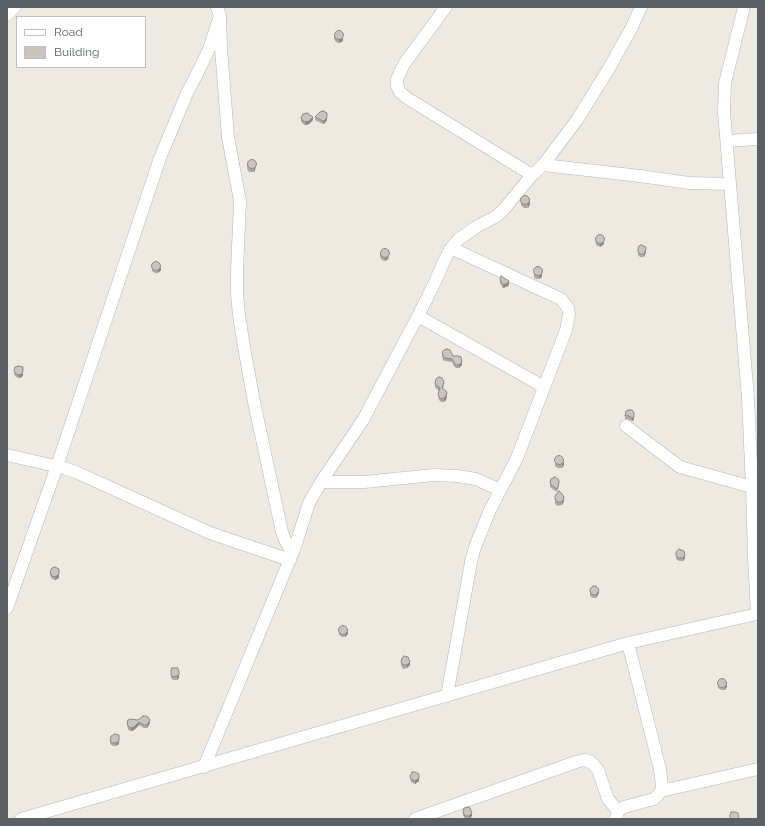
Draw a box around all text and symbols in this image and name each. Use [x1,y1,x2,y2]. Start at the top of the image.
legend [16,16,146,68]
text: Road [54,25,83,39]
text: Building [54,45,100,59]

